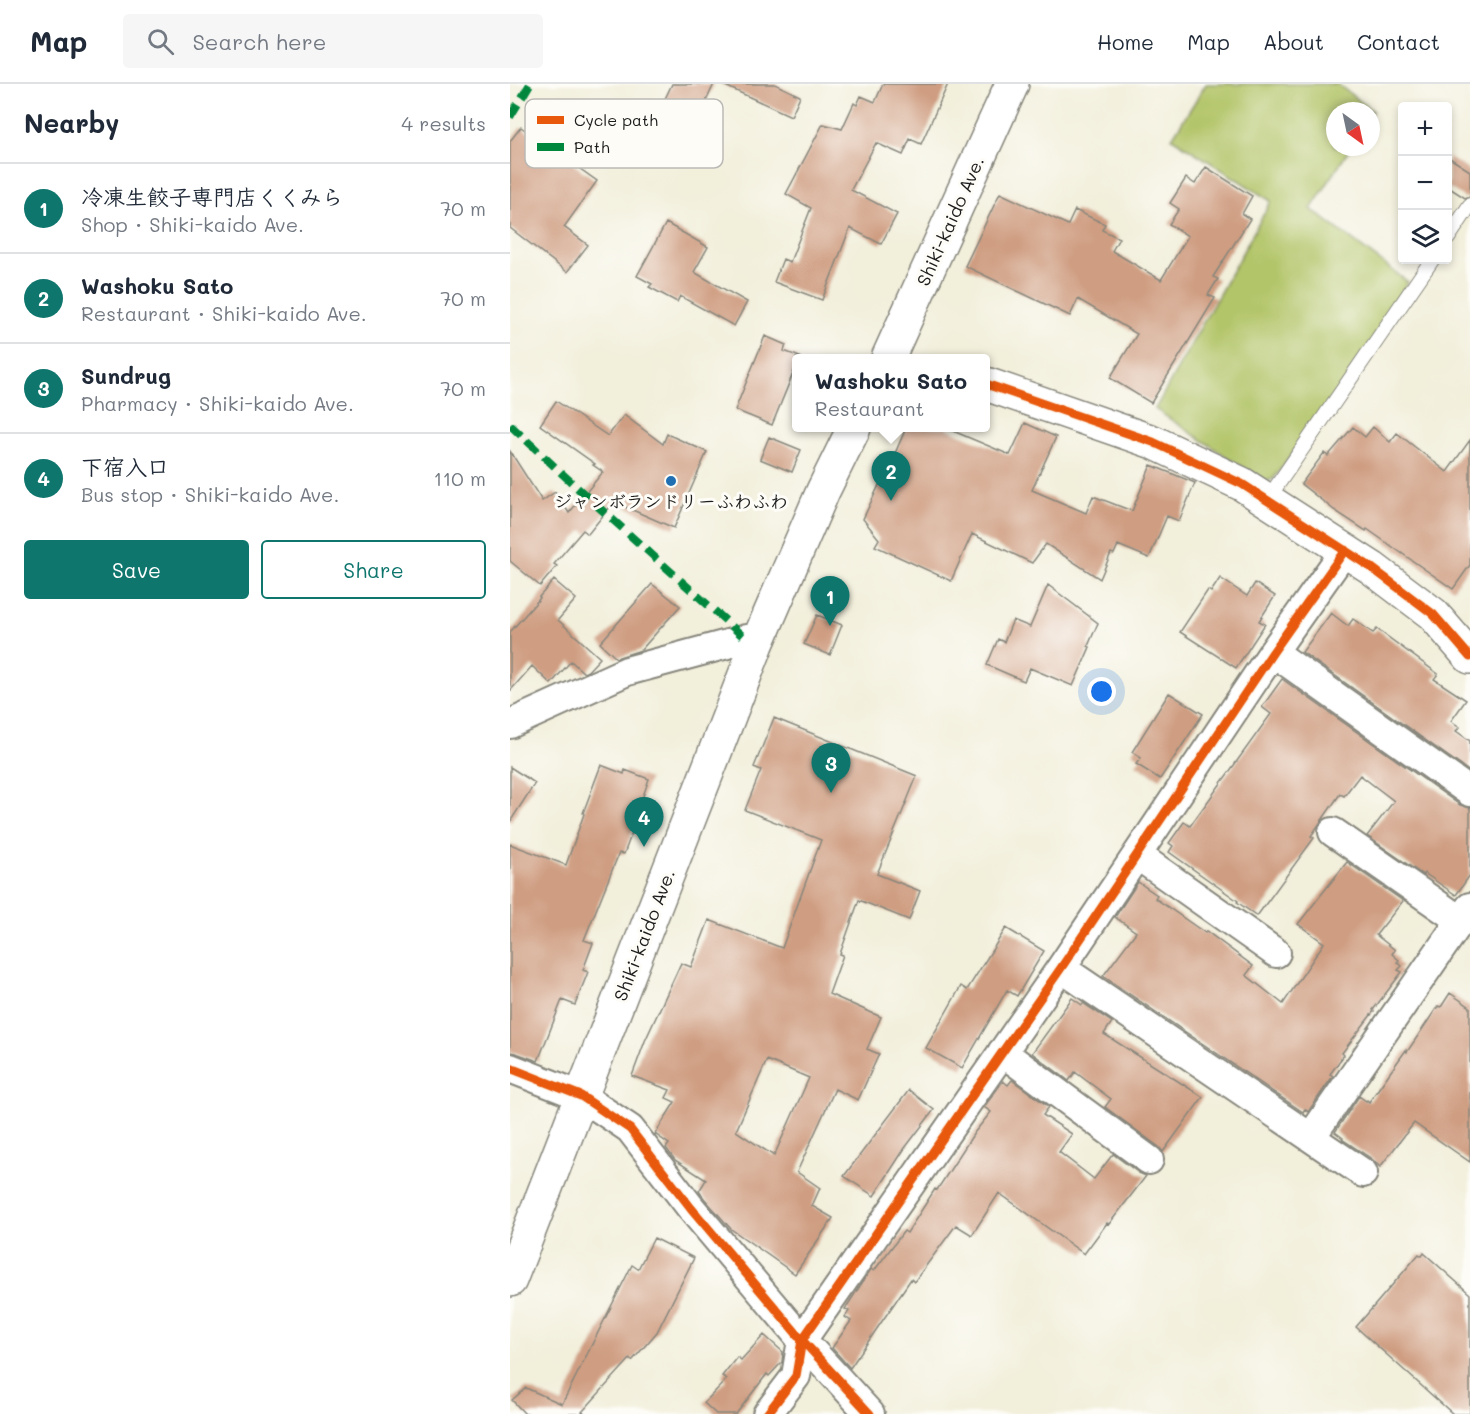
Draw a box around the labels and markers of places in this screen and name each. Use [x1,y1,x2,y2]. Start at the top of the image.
pin: 2 [872,452,910,501]
marker: ジャンボランドリーふわふわ [664,474,678,488]
place label: ジャンボランドリーふわふわ [554,489,788,513]
pin: 1 [810,576,850,626]
pin: 3 [812,744,850,793]
pin: 4 [624,798,664,847]

